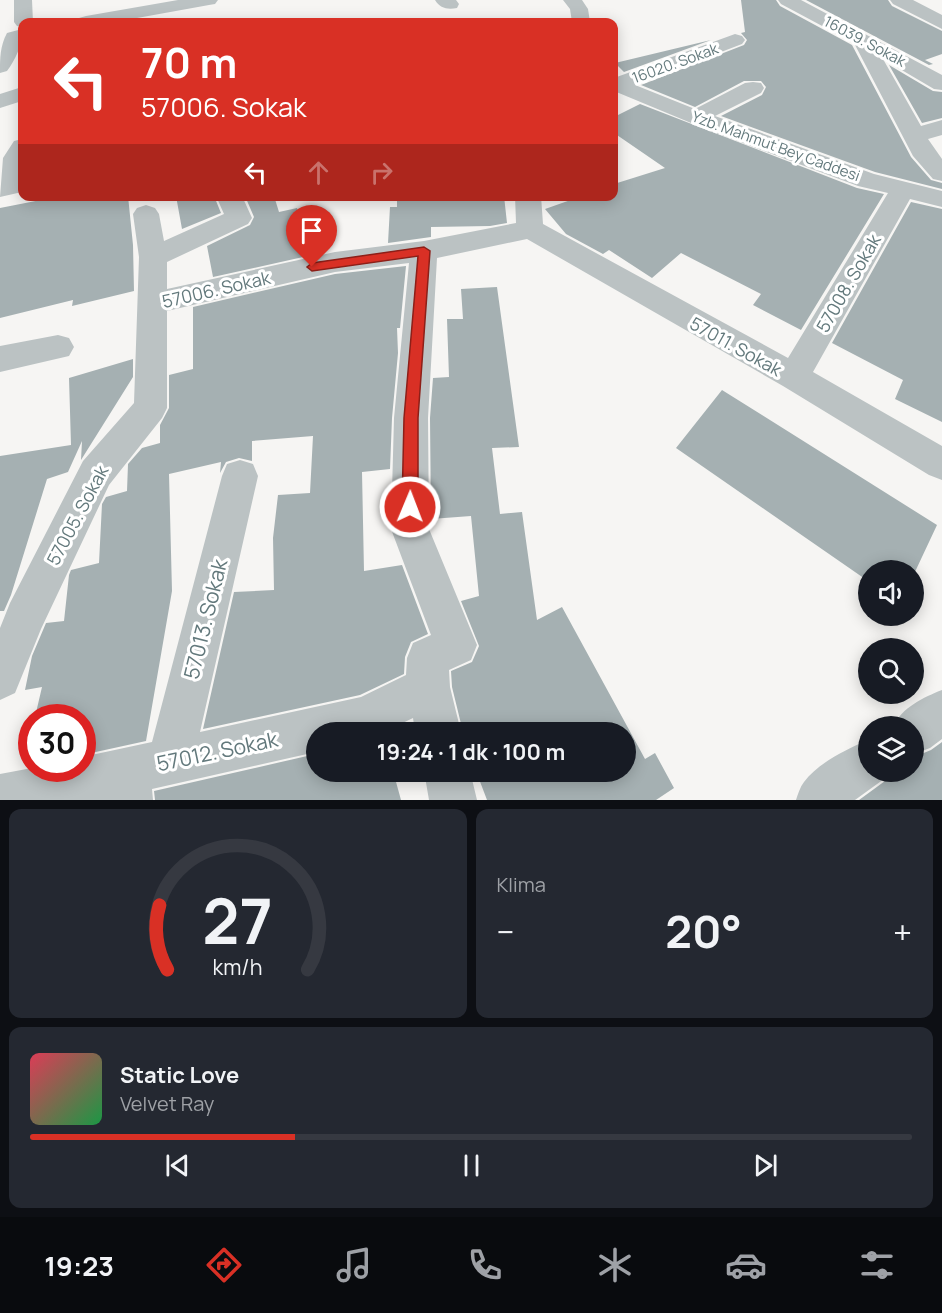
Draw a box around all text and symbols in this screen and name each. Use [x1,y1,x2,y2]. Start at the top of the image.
street label: 16039. Sokak [820,11,910,72]
text: 70 m [141,33,237,91]
street label: 16020. Sokak [629,38,721,88]
icon: left [42,42,120,120]
text: 57006. Sokak [141,88,306,125]
street label: Yzb. Mahmut Bey Caddesi [689,106,863,186]
icon: left [239,156,272,189]
icon: ahead [302,156,335,189]
icon: right [365,156,398,189]
pin [286,205,337,267]
icon: arrive [295,214,328,247]
street label: 57008. Sokak [810,229,886,336]
street label: 57006. Sokak [160,265,273,313]
street label: 57011. Sokak [686,311,787,382]
street label: 57005. Sokak [41,460,114,569]
position arrow [378,475,442,539]
street label: 57013. Sokak [177,556,234,682]
map controls [858,560,924,782]
button: sound [858,560,924,626]
button: search [858,638,924,704]
speed limit sign: 30 [18,704,96,782]
button: layers [858,716,924,782]
street label: 57012. Sokak [154,724,281,777]
text: 19:24 · 1 dk · 100 m [377,737,565,767]
text: Klima [497,871,546,898]
text: 27 [203,877,273,963]
text: 20° [665,900,742,962]
text: − [497,909,514,954]
text: + [893,909,912,954]
text: km/h [213,953,263,982]
text: Static Love [120,1060,239,1090]
text: Velvet Ray [120,1090,214,1117]
icon: previous [161,1149,194,1182]
icon: pause [455,1149,488,1182]
icon: next [749,1149,782,1182]
icon: directions [203,1244,245,1286]
icon: music [333,1244,375,1286]
icon: phone [464,1244,506,1286]
icon: climate [594,1244,636,1286]
icon: car [725,1244,767,1286]
icon: filters [856,1244,898,1286]
text: 19:23 [44,1247,114,1284]

